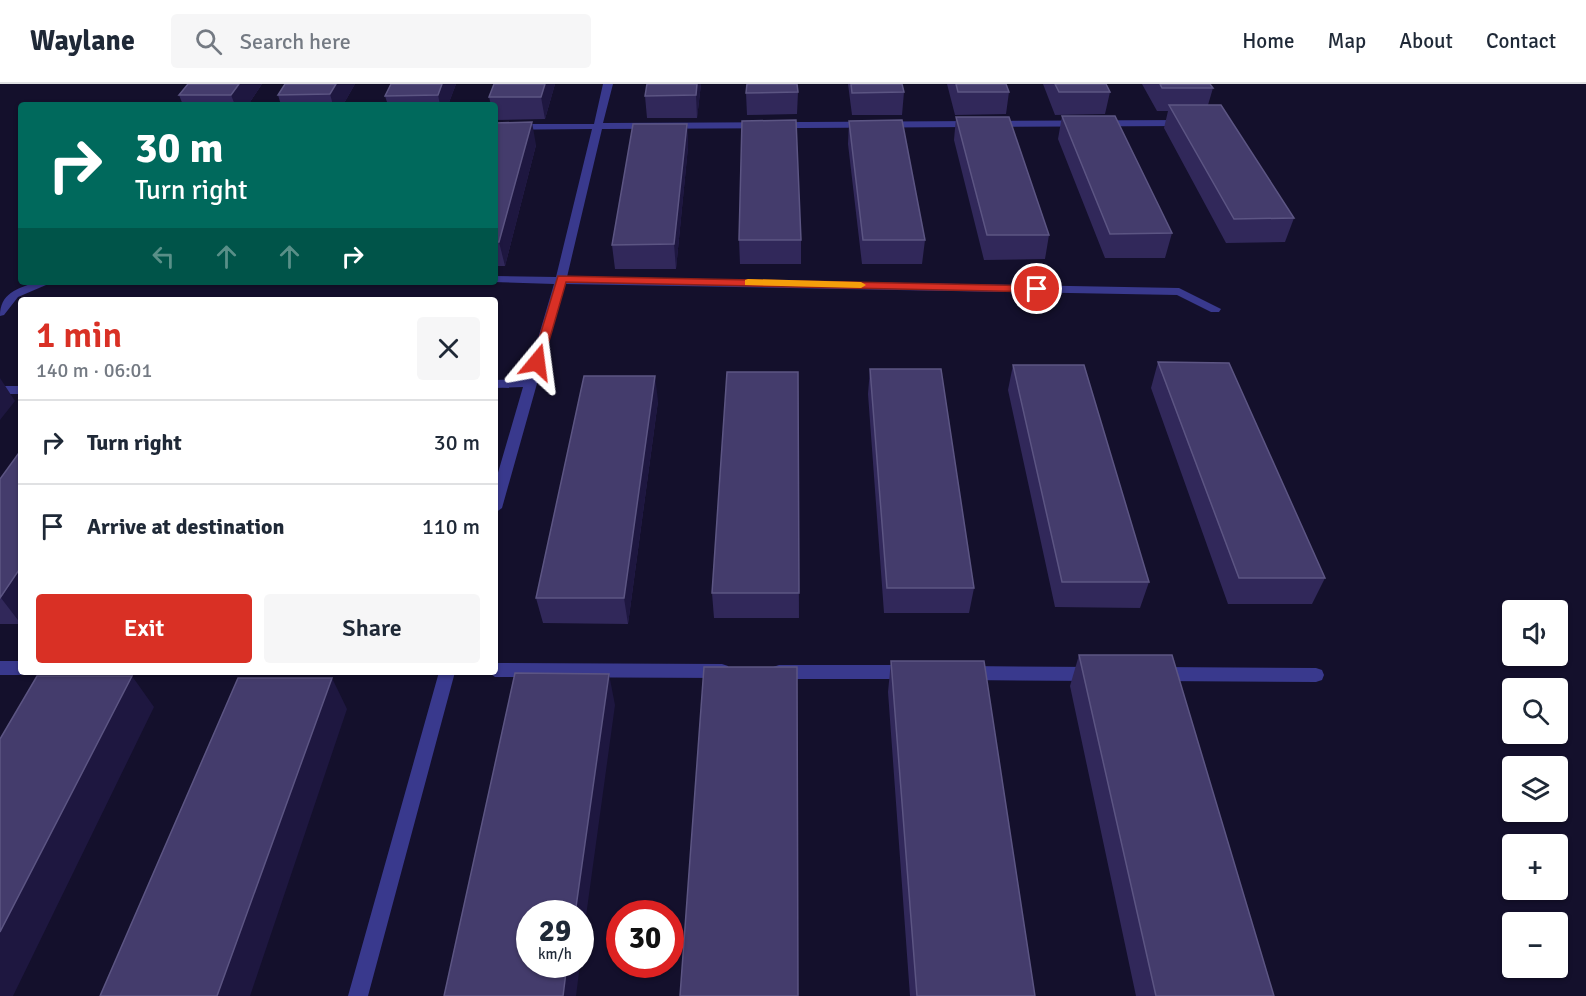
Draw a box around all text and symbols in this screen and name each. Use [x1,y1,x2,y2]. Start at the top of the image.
search box [171,14,591,68]
text: Waylane [30,24,135,58]
icon: search [192,25,225,58]
text: Search here [240,28,351,55]
text: Home [1242,28,1295,54]
text: Map [1328,28,1366,54]
text: About [1399,28,1453,54]
text: Contact [1486,28,1556,54]
text: 30 m [135,123,224,174]
icon: right [36,126,114,204]
text: Turn right [135,174,248,207]
icon: left [147,240,180,273]
icon: ahead [210,240,243,273]
icon: ahead [273,240,306,273]
icon: right [336,240,369,273]
pin [1011,263,1062,314]
icon: arrive [1020,272,1053,305]
text: 1 min [36,313,122,358]
button: close [417,317,480,380]
position arrow [505,330,569,394]
text: 140 m · 06:01 [36,358,152,383]
icon: right [36,426,69,459]
text: Turn right [87,429,182,456]
text: 30 m [434,429,480,456]
icon: arrive [36,510,69,543]
text: Arrive at destination [87,513,284,540]
text: 110 m [422,513,480,540]
button: Exit [36,594,252,663]
button: Share [264,594,480,663]
map controls [1502,600,1568,978]
button: sound [1502,600,1568,666]
button: search [1502,678,1568,744]
button: layers [1502,756,1568,822]
button: + [1502,834,1568,900]
speed limit sign: 30 [606,900,684,978]
button: − [1502,912,1568,978]
text: 29 [539,913,571,950]
text: km/h [538,945,572,963]

